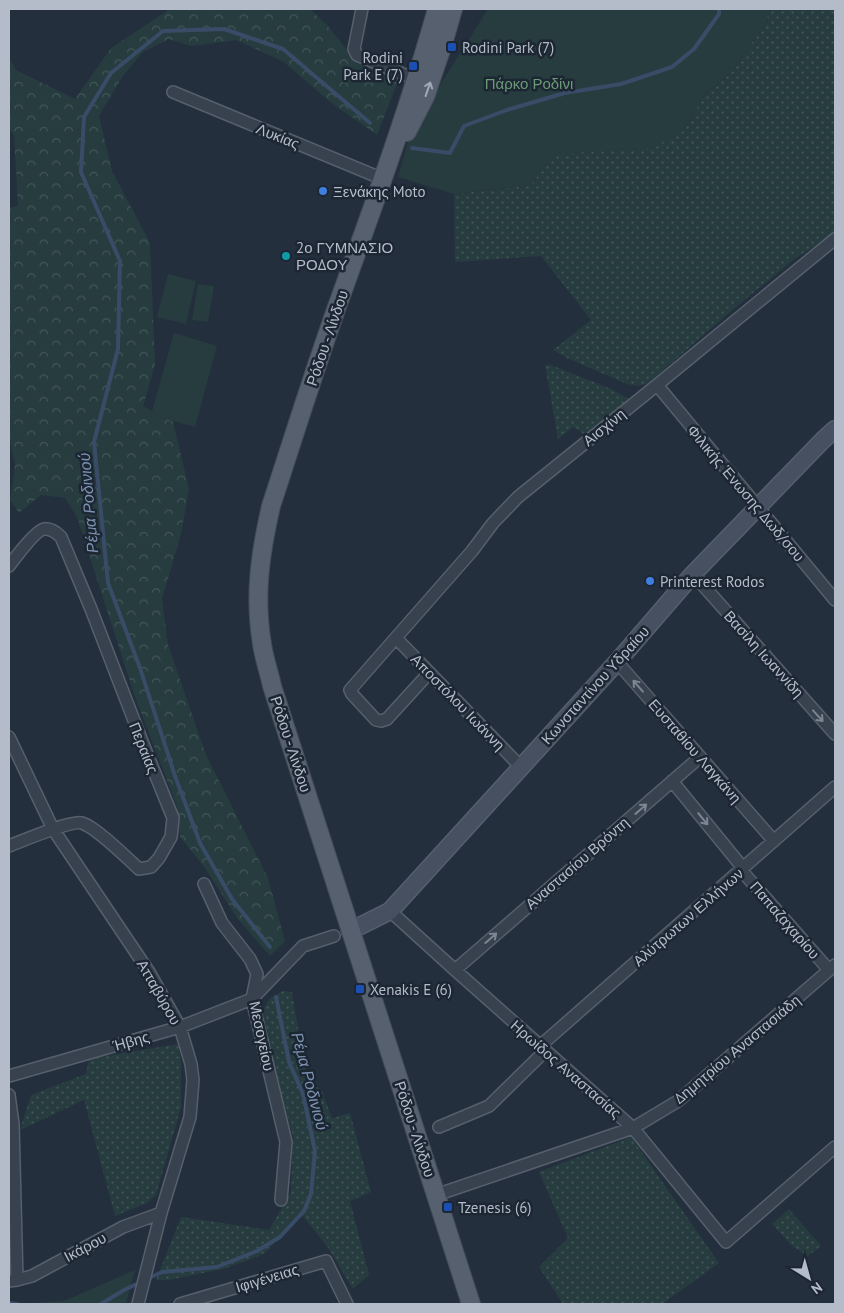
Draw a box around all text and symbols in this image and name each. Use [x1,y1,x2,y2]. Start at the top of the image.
place label: Rodini Park (7) [462,38,554,57]
marker: Rodini Park (7) [446,41,458,53]
place label: Rodini Park E (7) [343,48,403,84]
marker: Rodini Park E (7) [407,60,419,72]
park label: Πάρκο Ροδίνι [485,74,573,93]
one-way arrow [424,81,433,97]
street label: Λυκίας [254,119,302,153]
place label: Ξενάκης Moto [333,182,426,201]
marker: Ξενάκης Moto [317,185,329,197]
place label: 2ο ΓΥΜΝΑΣΙΟ ΡΟΔΟΥ [296,238,393,274]
marker: 2ο ΓΥΜΝΑΣΙΟ ΡΟΔΟΥ [280,250,292,262]
street label: Ρόδου - Λίνδου [302,288,352,388]
street label: Αισχίνη [579,404,629,450]
street label: Φιλικής Ένωσης Δωδ/σου [683,421,809,565]
water label: Ρέμα Ροδινιού [74,452,102,554]
place label: Printerest Rodos [660,572,765,591]
marker: Printerest Rodos [644,575,656,587]
street label: Βασίλη Ιωαννίδη [720,607,808,701]
street label: Κωνσταντίνου Υδραίου [537,622,653,748]
street label: Αποστόλου Ιωάννη [407,650,509,754]
one-way arrow [632,680,644,693]
street label: Ρόδου - Λίνδου [267,694,315,794]
street label: Ευσταθίου Λαγκάνη [644,695,746,807]
one-way arrow [813,709,824,722]
street label: Περαίας [125,719,163,777]
one-way arrow [634,803,647,814]
one-way arrow [698,812,709,825]
street label: Αναστασίου Βρόντη [521,813,633,913]
street label: Αλύτρωτων Ελλήνων [629,864,747,970]
street label: Παπαζαχαρίου [746,877,824,963]
one-way arrow [485,932,498,944]
street label: Ατταβύρου [133,956,185,1028]
place label: Xenakis E (6) [370,980,452,999]
marker: Xenakis E (6) [354,983,366,995]
street label: Δημητρίου Αναστασιάδη [670,991,804,1107]
street label: Μεσογείου [245,999,279,1073]
street label: Ηρωίδος Αναστασίας [507,1016,625,1122]
street label: Ήβης [110,1027,151,1055]
water label: Ρέμα Ροδινιού [287,1030,333,1132]
street label: Ρόδου - Λίνδου [391,1079,439,1179]
place label: Tzenesis (6) [458,1198,532,1217]
marker: Tzenesis (6) [442,1201,454,1213]
street label: Ικάρου [61,1228,109,1266]
north arrow [784,1253,834,1303]
street label: Ιφιγένειας [233,1259,301,1297]
text: N [808,1278,826,1298]

